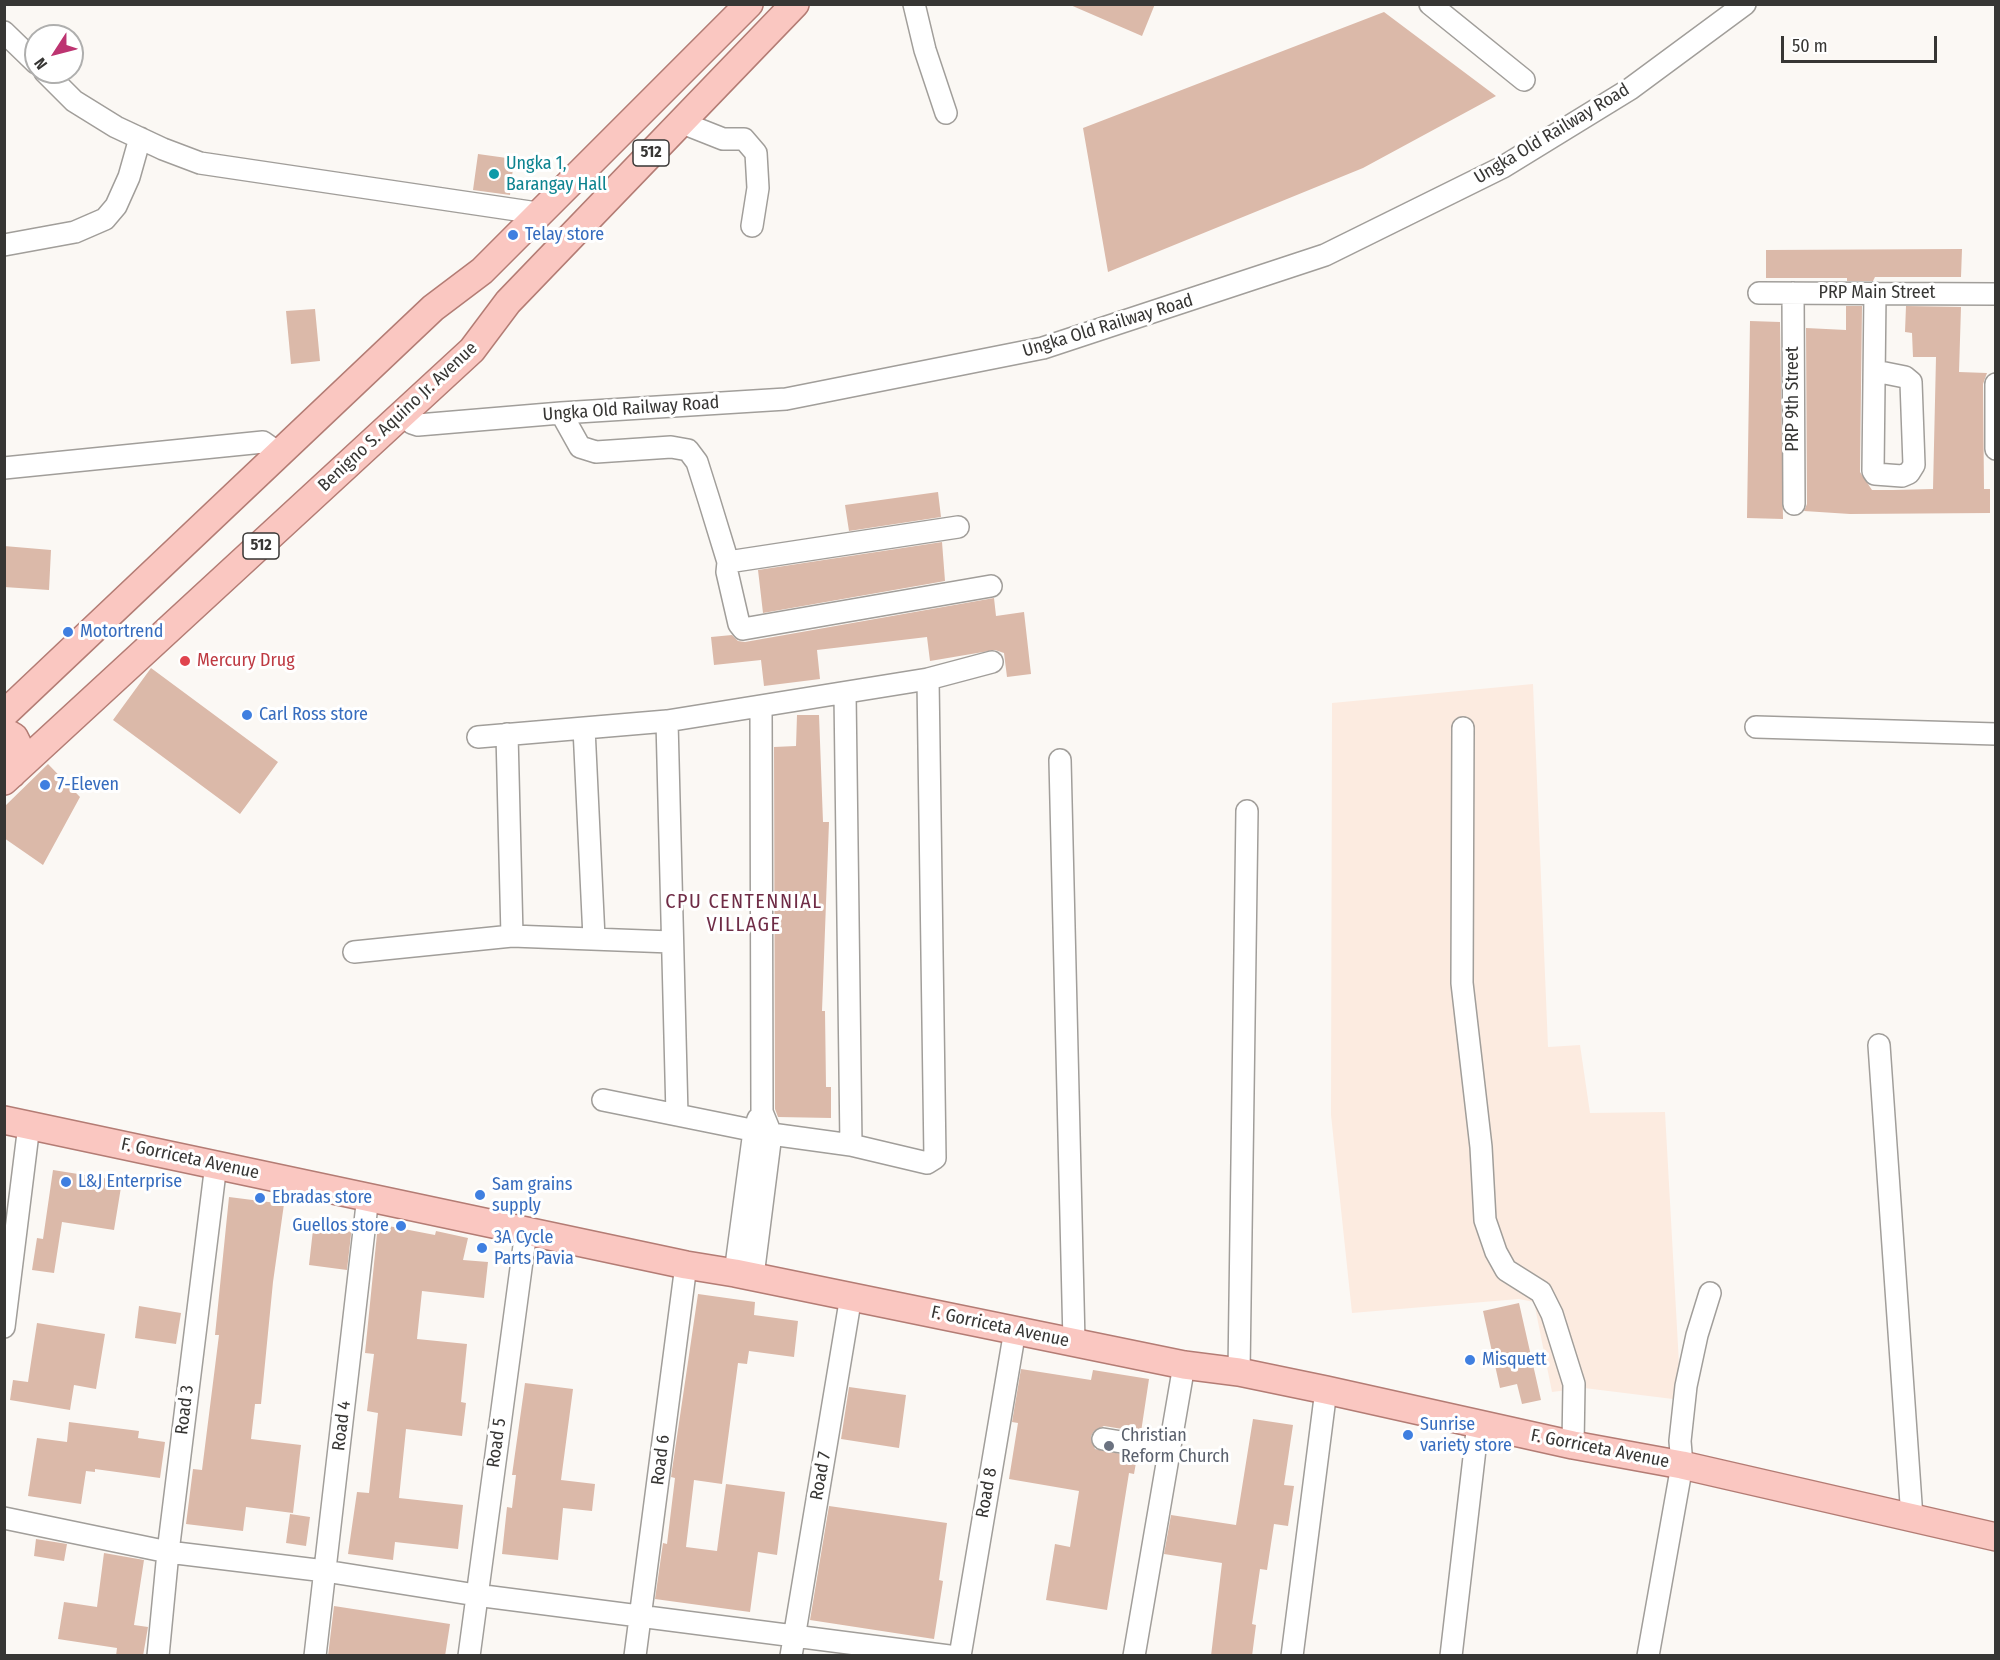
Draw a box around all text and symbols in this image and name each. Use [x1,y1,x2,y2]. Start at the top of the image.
north arrow [24,24,84,84]
scale bar [1784,24,1940,62]
text: 50 m [1792,35,1828,57]
text: N [30,54,51,73]
street label: Ungka Old Railway Road [1471,79,1633,189]
road number: 512 [633,140,669,166]
place label: Ungka 1, Barangay Hall [506,153,607,195]
marker: Ungka 1, Barangay Hall [487,167,501,181]
place label: Telay store [525,224,604,246]
marker: Telay store [506,228,520,242]
street label: PRP Main Street [1819,282,1935,304]
street label: Ungka Old Railway Road [1020,290,1196,362]
street label: Benigno S. Aquino Jr. Avenue [314,338,482,496]
street label: PRP 9th Street [1782,346,1804,452]
street label: Ungka Old Railway Road [542,392,720,426]
road number: 512 [243,533,279,559]
place label: Motortrend [80,621,163,643]
marker: Motortrend [61,625,75,639]
place label: Mercury Drug [197,650,295,672]
marker: Mercury Drug [178,654,192,668]
place label: Carl Ross store [259,704,368,726]
marker: Carl Ross store [240,708,254,722]
place label: 7-Eleven [57,774,119,796]
marker: 7-Eleven [38,778,52,792]
district label: CPU CENTENNIAL VILLAGE [665,890,823,937]
street label: F. Gorriceta Avenue [119,1134,261,1184]
place label: L&J Enterprise [78,1171,182,1193]
place label: Sam grains supply [492,1174,573,1216]
marker: L&J Enterprise [59,1175,73,1189]
place label: Ebradas store [272,1187,372,1209]
marker: Sam grains supply [473,1188,487,1202]
marker: Ebradas store [253,1191,267,1205]
place label: Guellos store [292,1215,389,1237]
marker: Guellos store [394,1219,408,1233]
place label: 3A Cycle Parts Pavia [494,1227,574,1270]
marker: 3A Cycle Parts Pavia [475,1241,489,1255]
street label: F. Gorriceta Avenue [929,1302,1071,1352]
place label: Misquett [1482,1349,1547,1371]
marker: Misquett [1463,1353,1477,1367]
street label: Road 3 [171,1384,199,1436]
street label: Road 4 [328,1400,356,1452]
place label: Sunrise variety store [1420,1414,1512,1456]
street label: Road 5 [483,1417,511,1469]
place label: Christian Reform Church [1121,1425,1229,1468]
street label: F. Gorriceta Avenue [1529,1425,1671,1473]
marker: Sunrise variety store [1401,1428,1415,1442]
street label: Road 6 [647,1434,675,1486]
marker: Christian Reform Church [1102,1439,1116,1453]
street label: Road 7 [806,1450,836,1502]
street label: Road 8 [972,1466,1002,1520]

